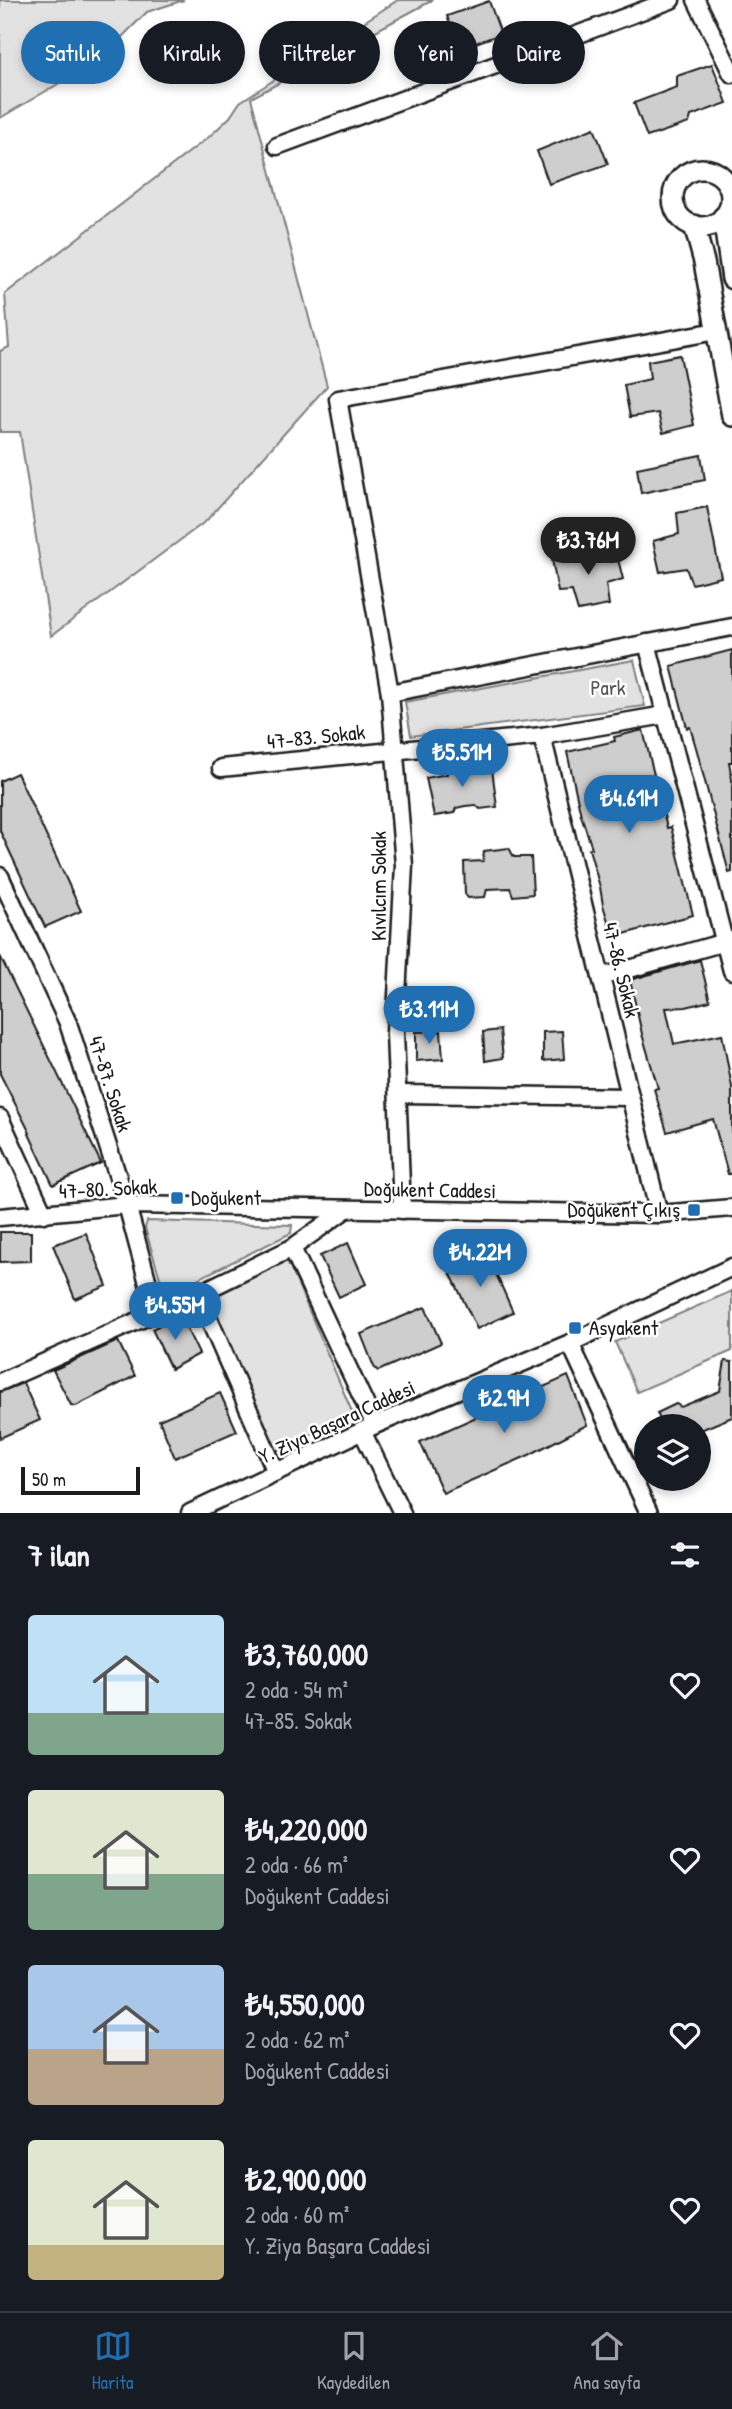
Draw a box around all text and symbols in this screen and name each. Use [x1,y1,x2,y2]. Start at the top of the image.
chip: Satılık [21,21,125,84]
chip: Kiralık [139,21,245,84]
chip: Filtreler [259,21,380,84]
chip: Yeni [394,21,478,84]
chip: Daire [492,21,585,84]
pin: ₺3.76M [531,518,645,577]
text: ₺3.76M [557,524,619,555]
park label: Park [590,673,626,702]
street label: 47-83. Sokak [266,717,367,756]
pin: ₺5.51M [405,730,519,789]
text: ₺5.51M [432,736,492,767]
pin: ₺4.61M [572,776,686,835]
text: ₺4.61M [600,782,658,813]
street label: Kıvılcım Sokak [364,831,393,941]
street label: 47-86. Sokak [596,919,647,1021]
pin: ₺3.11M [372,986,486,1046]
text: ₺3.11M [400,993,458,1024]
street label: 47-87. Sokak [81,1032,140,1136]
street label: 47-80. Sokak [58,1171,158,1206]
street label: Doğukent Caddesi [364,1174,496,1205]
place label: Doğukent [191,1183,262,1212]
marker: Doğukent [169,1190,185,1206]
place label: Doğukent Çıkış [567,1195,680,1224]
marker: Doğukent Çıkış [686,1202,702,1218]
pin: ₺4.22M [423,1230,537,1289]
text: ₺4.22M [449,1236,511,1267]
pin: ₺4.55M [118,1282,232,1342]
text: ₺4.55M [145,1289,205,1320]
place label: Asyakent [589,1313,659,1342]
marker: Asyakent [567,1320,583,1336]
street label: Y. Ziya Başara Caddesi [254,1373,420,1471]
pin: ₺2.9M [455,1376,553,1435]
text: ₺2.9M [479,1382,529,1413]
map controls [634,1414,711,1491]
button: layers [634,1414,711,1491]
scale bar [21,1464,140,1496]
text: 50 m [32,1466,66,1492]
text: 7 ilan [28,1535,90,1575]
icon: filters [666,1536,704,1574]
text: ₺3,760,000 [245,1634,368,1674]
icon: home [84,1643,168,1727]
icon: heart [666,1666,704,1704]
text: 2 oda · 54 m² [245,1674,348,1705]
text: 47-85. Sokak [245,1705,352,1736]
text: ₺4,220,000 [245,1809,367,1849]
icon: home [84,1818,168,1902]
icon: heart [666,1841,704,1879]
text: 2 oda · 66 m² [245,1849,348,1880]
text: Doğukent Caddesi [245,1880,390,1911]
text: ₺4,550,000 [245,1984,365,2024]
icon: home [84,1993,168,2077]
icon: heart [666,2016,704,2054]
text: 2 oda · 62 m² [245,2024,350,2055]
text: Doğukent Caddesi [245,2055,390,2086]
text: ₺2,900,000 [245,2159,367,2199]
icon: home [84,2168,168,2252]
icon: heart [666,2191,704,2229]
text: 2 oda · 60 m² [245,2199,349,2230]
text: Y. Ziya Başara Caddesi [245,2230,431,2261]
tab: Harita [92,2327,134,2395]
tab: Kaydedilen [317,2327,390,2395]
tab: Ana sayfa [574,2327,640,2395]

